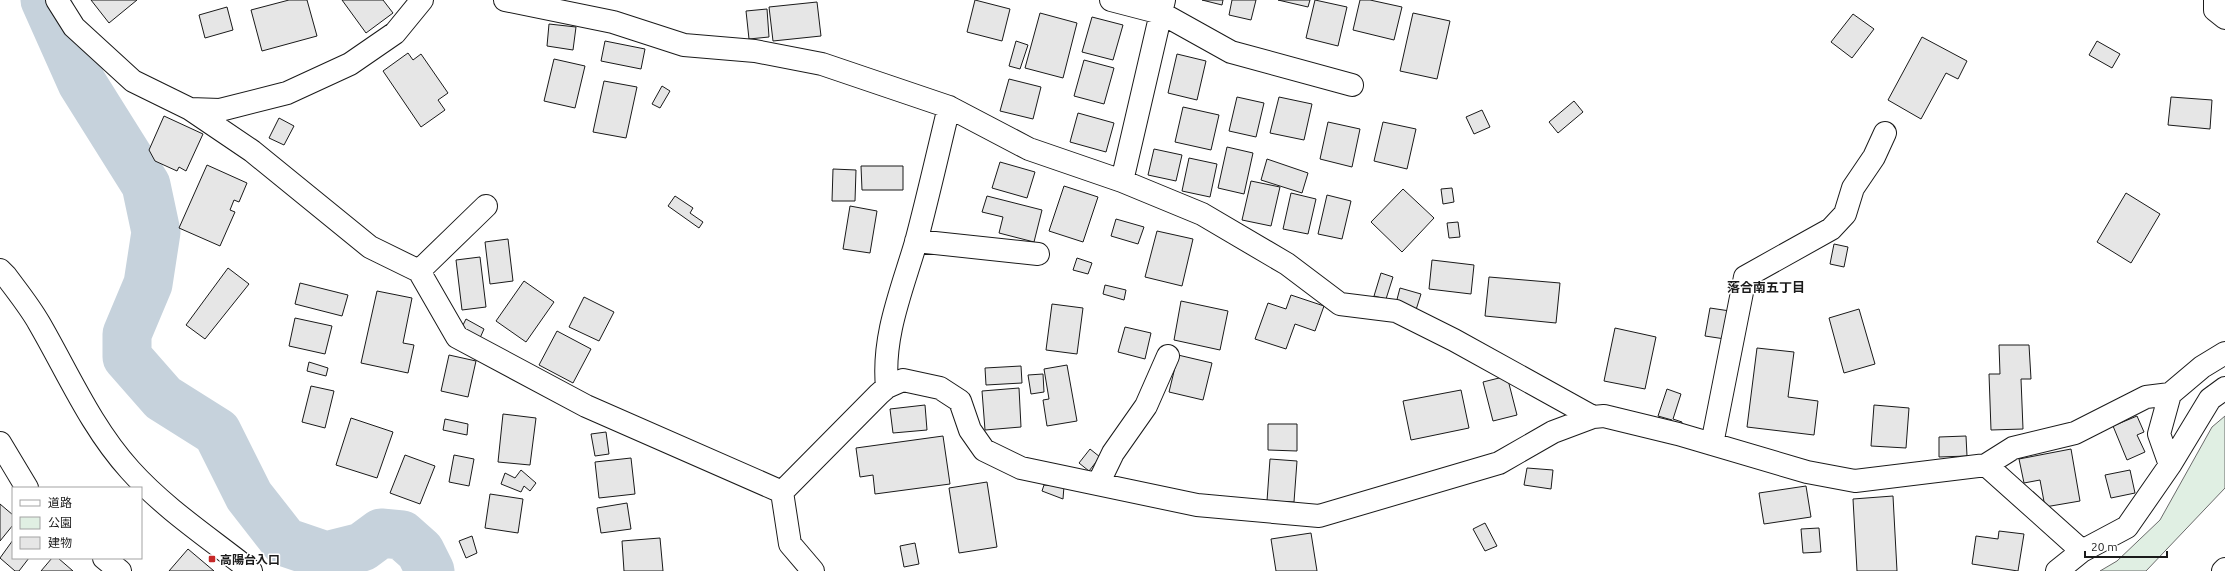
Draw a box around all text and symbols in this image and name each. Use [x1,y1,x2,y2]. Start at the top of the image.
district label: 落合南五丁目 [1727,280,1805,294]
legend [12,487,142,559]
text: 道路 [48,496,72,509]
text: 公園 [48,516,72,529]
scale bar [2085,533,2167,559]
text: 建物 [48,536,72,549]
text: 20 m [2091,540,2118,553]
place label: 高陽台入口 [220,553,280,566]
marker: 高陽台入口 [207,554,217,564]

